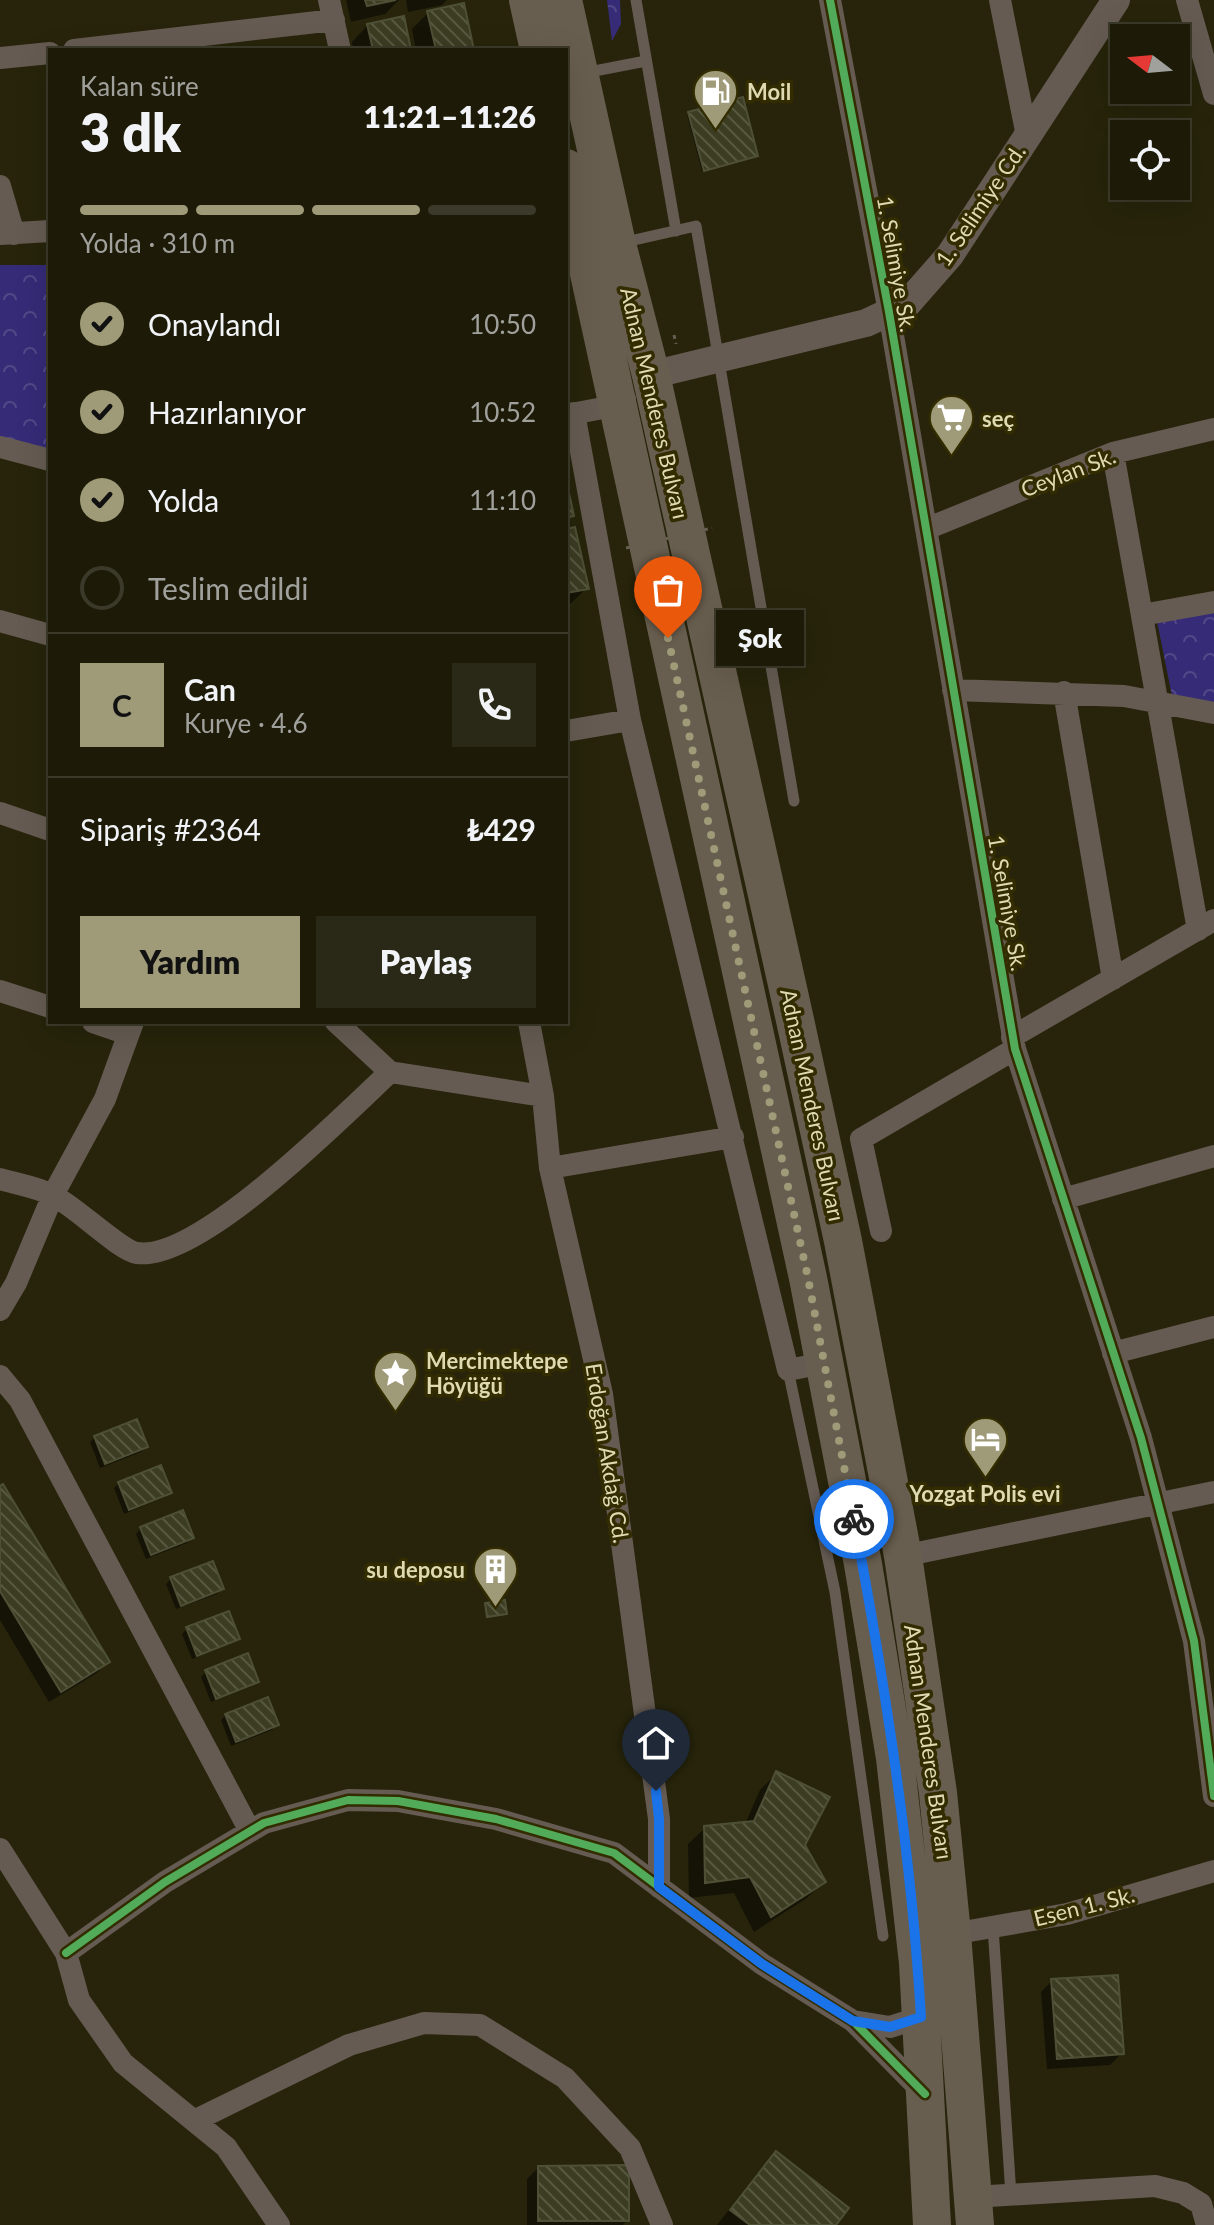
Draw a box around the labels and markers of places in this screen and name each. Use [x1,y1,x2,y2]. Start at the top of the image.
fuel station icon: Moil [692,67,740,130]
place label: Moil [747,78,791,105]
supermarket icon: seç [927,394,975,457]
place label: seç [982,405,1014,432]
pin [634,556,702,638]
callout: Şok [716,610,804,666]
place label: Mercimektepe Höyüğü [426,1347,569,1399]
place icon: Mercimektepe Höyüğü [371,1349,419,1412]
hotel icon: Yozgat Polis evi [961,1416,1009,1479]
place label: Yozgat Polis evi [909,1480,1060,1507]
building icon: su deposu [472,1545,520,1608]
place label: su deposu [366,1556,465,1583]
pin [622,1709,690,1791]

